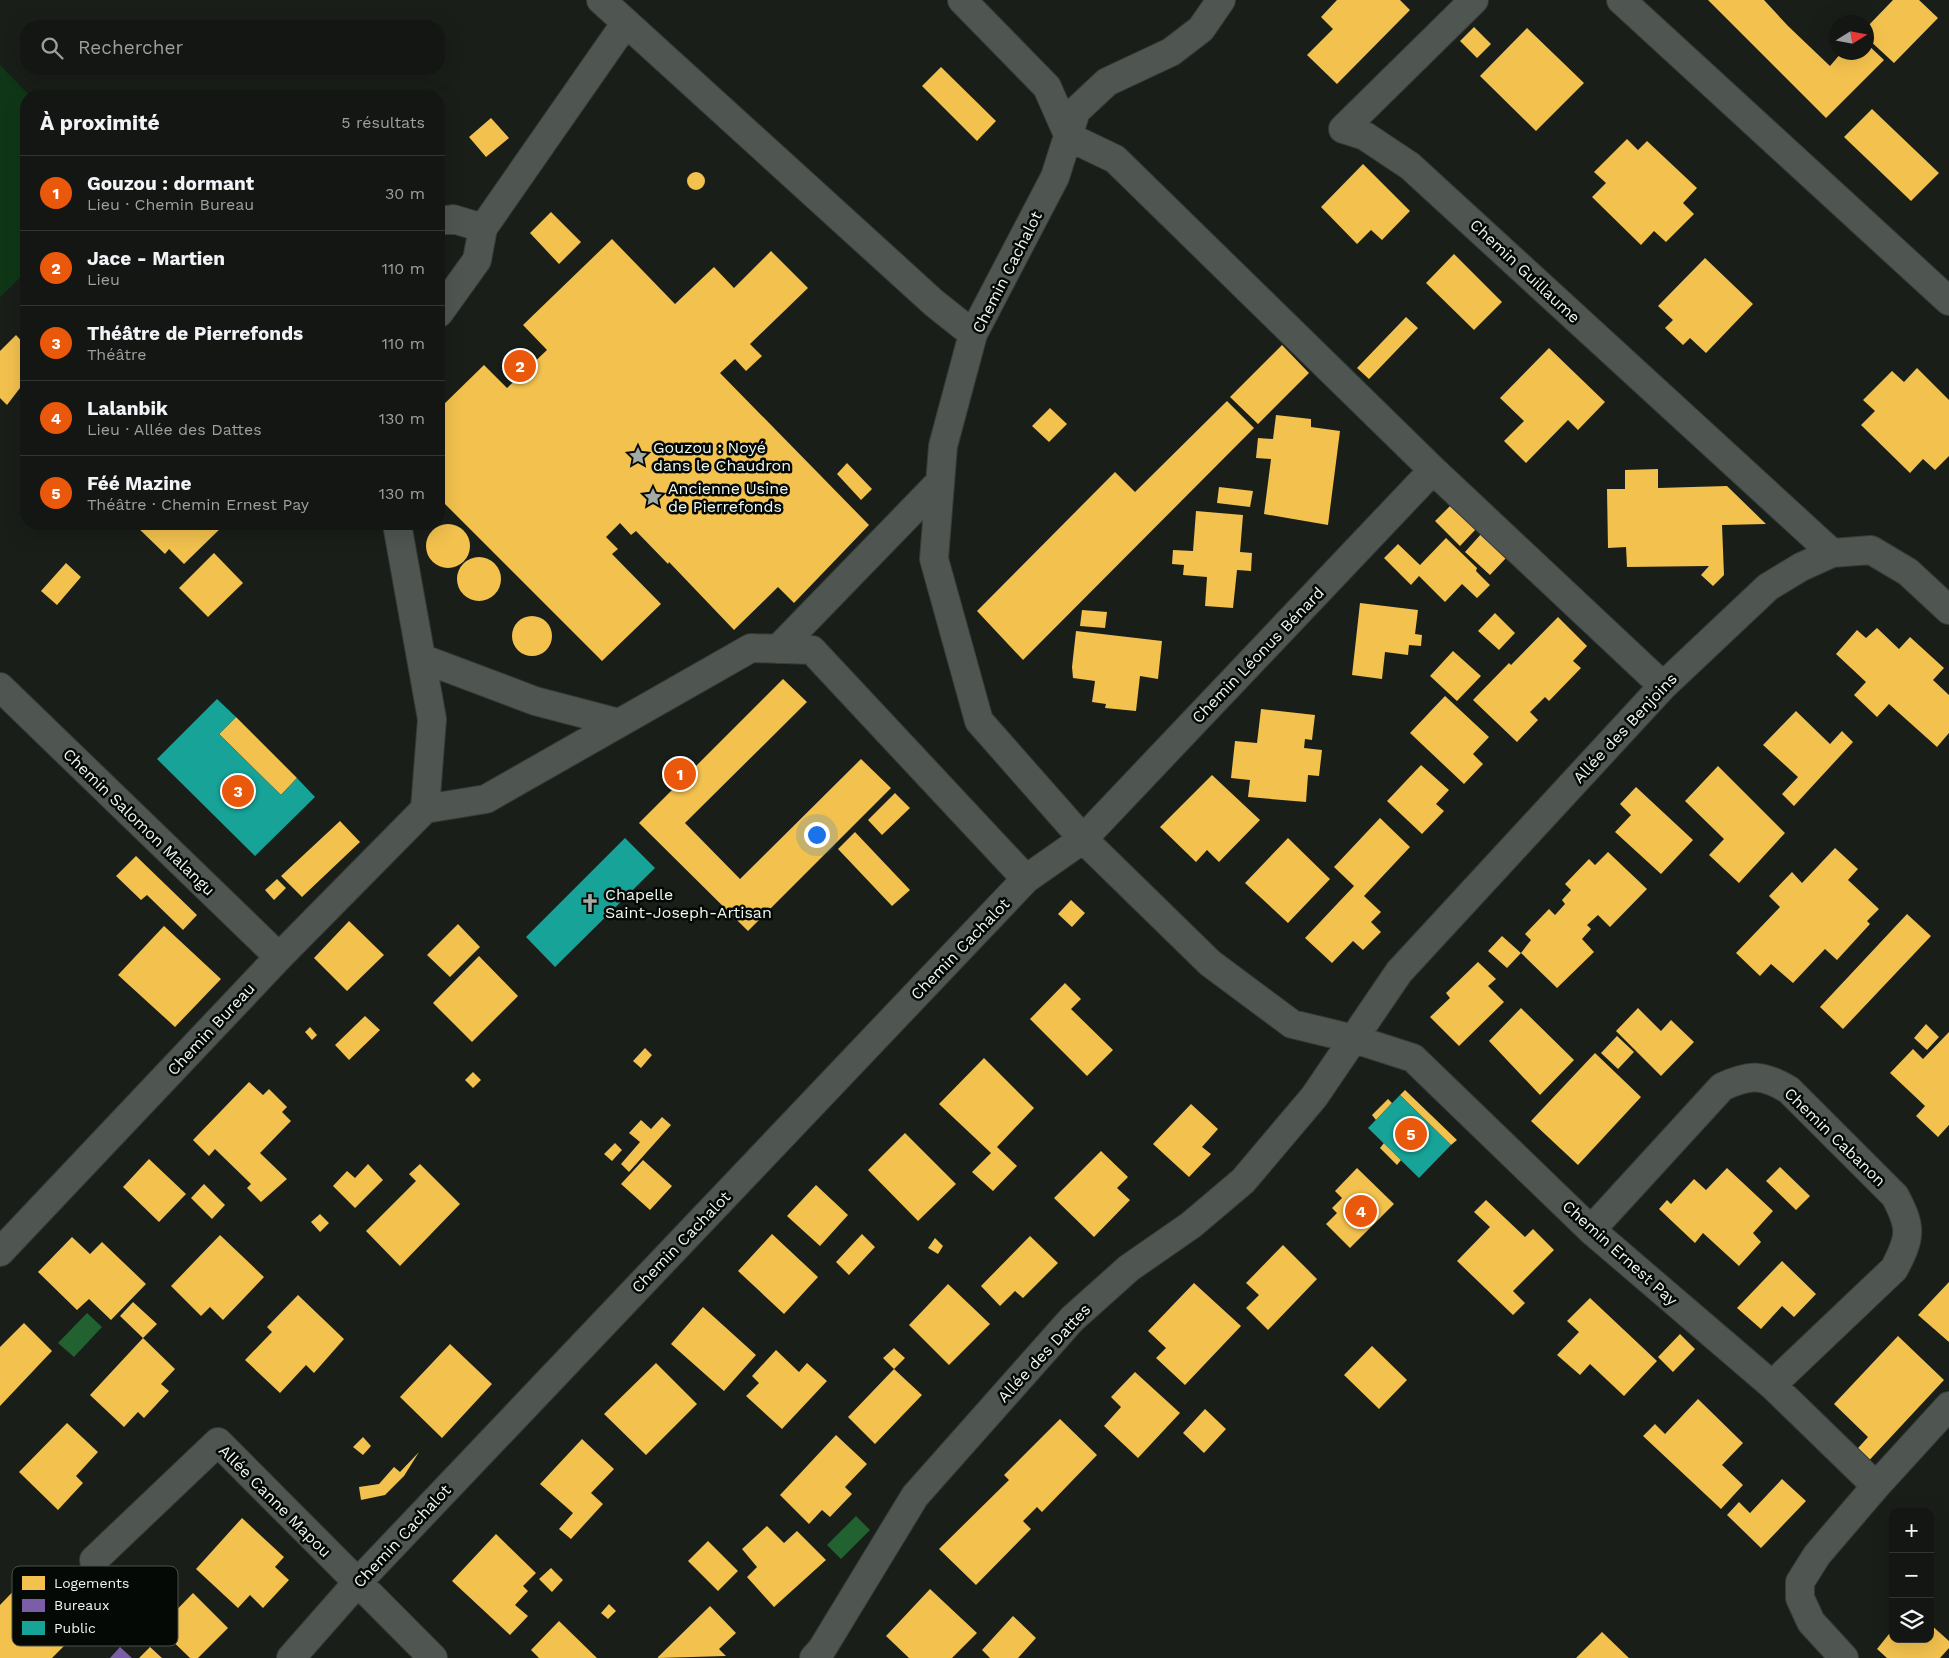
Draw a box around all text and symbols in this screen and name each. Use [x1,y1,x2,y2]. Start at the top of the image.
north arrow [1829,15,1874,60]
search box [20,20,445,75]
icon: search [38,34,66,62]
text: Rechercher [78,36,183,59]
text: À proximité [40,110,160,135]
text: 5 résultats [341,113,425,132]
text: Gouzou : dormant [87,172,254,195]
text: 1 [53,184,59,203]
text: 30 m [385,184,425,203]
text: Lieu · Chemin Bureau [87,195,254,214]
street label: Chemin Cachalot [968,208,1046,336]
street label: Chemin Guillaume [1466,215,1584,327]
text: Jace - Martien [87,247,225,270]
text: 2 [51,259,61,278]
text: 110 m [382,259,425,278]
text: Lieu [87,270,120,289]
text: Théâtre de Pierrefonds [87,322,303,345]
text: 3 [51,334,61,353]
text: 110 m [382,334,425,353]
text: Théâtre [87,345,146,364]
pin: 2 [504,347,536,385]
text: Lalanbik [87,397,168,420]
text: 4 [51,409,61,428]
text: 130 m [379,409,425,428]
text: Lieu · Allée des Dattes [87,420,262,439]
place label: Gouzou : Noyé dans le Chaudron [653,438,791,475]
place icon: Gouzou : Noyé dans le Chaudron [627,445,649,467]
text: Féé Mazine [87,472,191,495]
place label: Ancienne Usine de Pierrefonds [668,479,788,516]
text: 5 [51,484,61,503]
text: 130 m [379,484,425,503]
place icon: Ancienne Usine de Pierrefonds [642,486,664,508]
text: Théâtre · Chemin Ernest Pay [87,495,309,514]
street label: Chemin Léonus Bénard [1188,583,1328,727]
street label: Allée des Benjoins [1569,669,1681,787]
street label: Chemin Salomon Malangu [59,744,219,900]
pin: 1 [664,755,696,793]
pin: 3 [222,772,254,810]
your location [804,822,830,848]
place label: Chapelle Saint-Joseph-Artisan [605,885,772,922]
church icon: Chapelle Saint-Joseph-Artisan [579,892,601,914]
street label: Chemin Cachalot [907,894,1014,1004]
street label: Chemin Bureau [163,979,259,1079]
street label: Chemin Cabanon [1780,1084,1890,1190]
pin: 5 [1395,1115,1427,1153]
street label: Chemin Cachalot [628,1187,735,1297]
pin: 4 [1345,1192,1377,1230]
street label: Chemin Ernest Pay [1559,1196,1682,1310]
street label: Allée des Dattes [993,1300,1095,1406]
street label: Allée Canne Mapou [215,1441,335,1561]
street label: Chemin Cachalot [349,1480,455,1591]
map controls [1889,1508,1934,1643]
button: + [1889,1508,1934,1553]
button: − [1889,1553,1934,1598]
legend [12,1566,178,1646]
text: Logements [54,1575,129,1591]
text: Bureaux [54,1597,109,1613]
button: layers [1889,1598,1934,1643]
text: Public [54,1620,96,1636]

